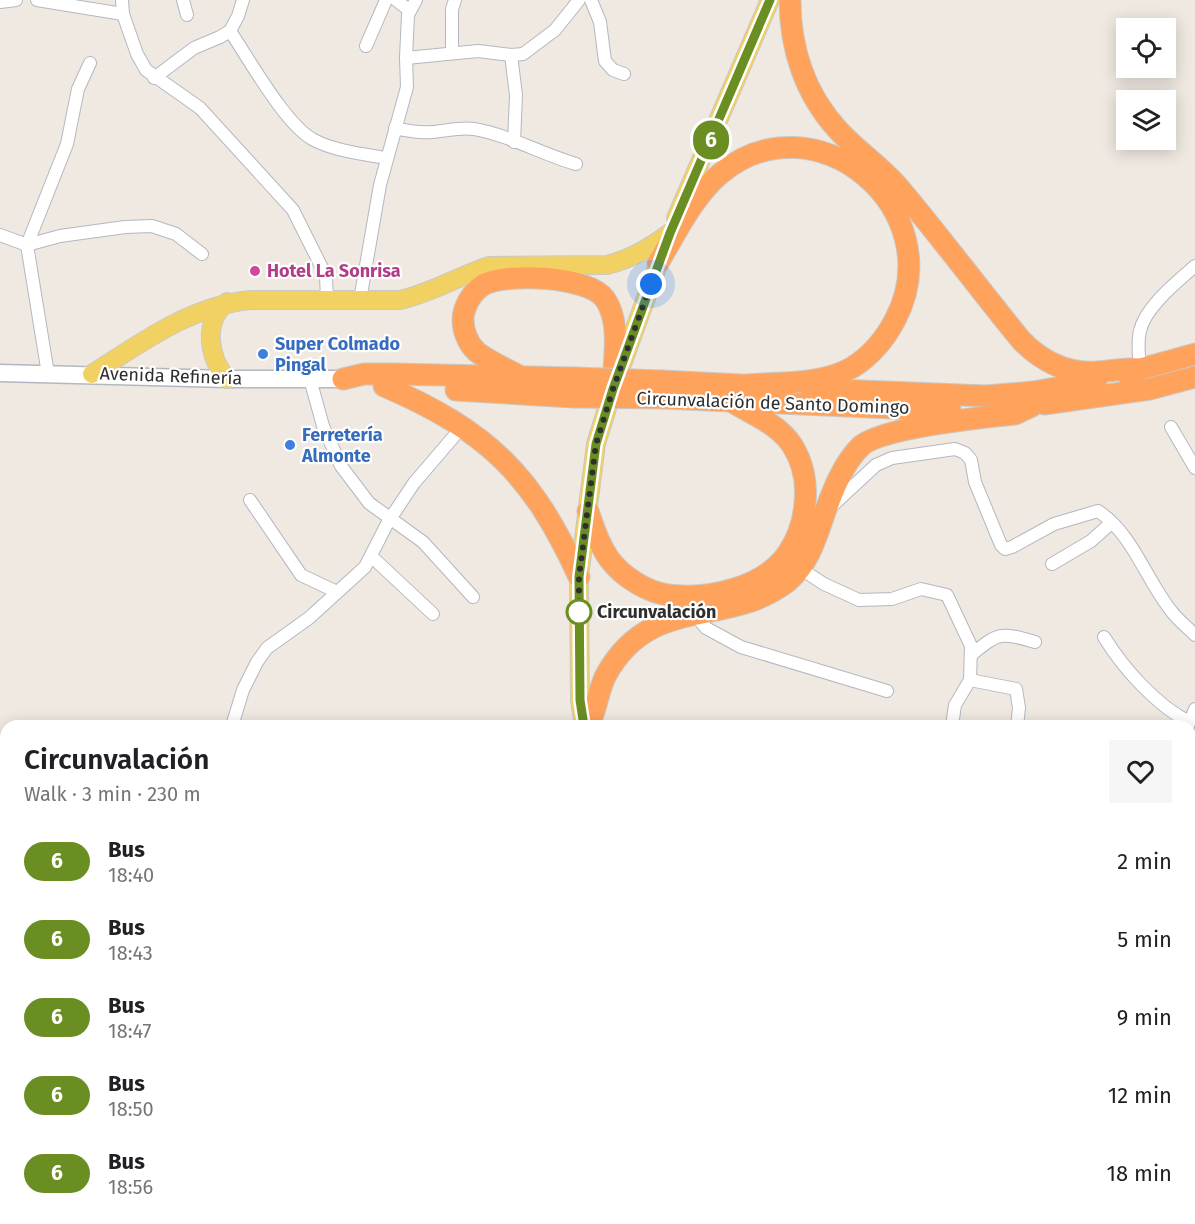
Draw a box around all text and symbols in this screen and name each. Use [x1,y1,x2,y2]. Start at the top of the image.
map controls [1116,18,1176,150]
button: locate [1116,18,1176,78]
button: layers [1116,90,1176,150]
line badge: 6 [692,120,730,160]
text: 6 [705,127,717,153]
place label: Hotel La Sonrisa [267,260,401,282]
marker: Hotel La Sonrisa [248,264,262,278]
your location [636,269,666,299]
place label: Super Colmado Pingal [275,333,400,376]
marker: Super Colmado Pingal [256,347,270,361]
street label: Avenida Refinería [99,363,243,389]
street label: Circunvalación de Santo Domingo [636,387,910,419]
place label: Ferretería Almonte [301,424,383,467]
marker: Ferretería Almonte [283,438,297,452]
marker: Circunvalación [566,599,592,625]
place label: Circunvalación [597,601,716,623]
button: heart [1109,740,1172,803]
text: Circunvalación [24,743,209,776]
text: Walk · 3 min · 230 m [24,782,201,806]
text: Bus [108,836,145,863]
text: 6 [51,848,63,874]
text: 2 min [1117,848,1172,875]
text: 18:40 [108,863,154,887]
text: Bus [108,914,145,941]
text: 6 [51,926,63,952]
text: 5 min [1117,926,1172,953]
text: 18:43 [108,941,153,965]
text: Bus [108,992,145,1019]
text: 6 [51,1004,63,1030]
text: 9 min [1117,1004,1172,1031]
text: 18:47 [108,1019,151,1043]
text: Bus [108,1070,145,1097]
text: 6 [51,1082,63,1108]
text: 12 min [1108,1082,1172,1109]
text: 18:50 [108,1097,154,1121]
text: Bus [108,1148,145,1175]
text: 6 [51,1160,63,1186]
text: 18 min [1107,1160,1172,1187]
text: 18:56 [108,1175,153,1199]

